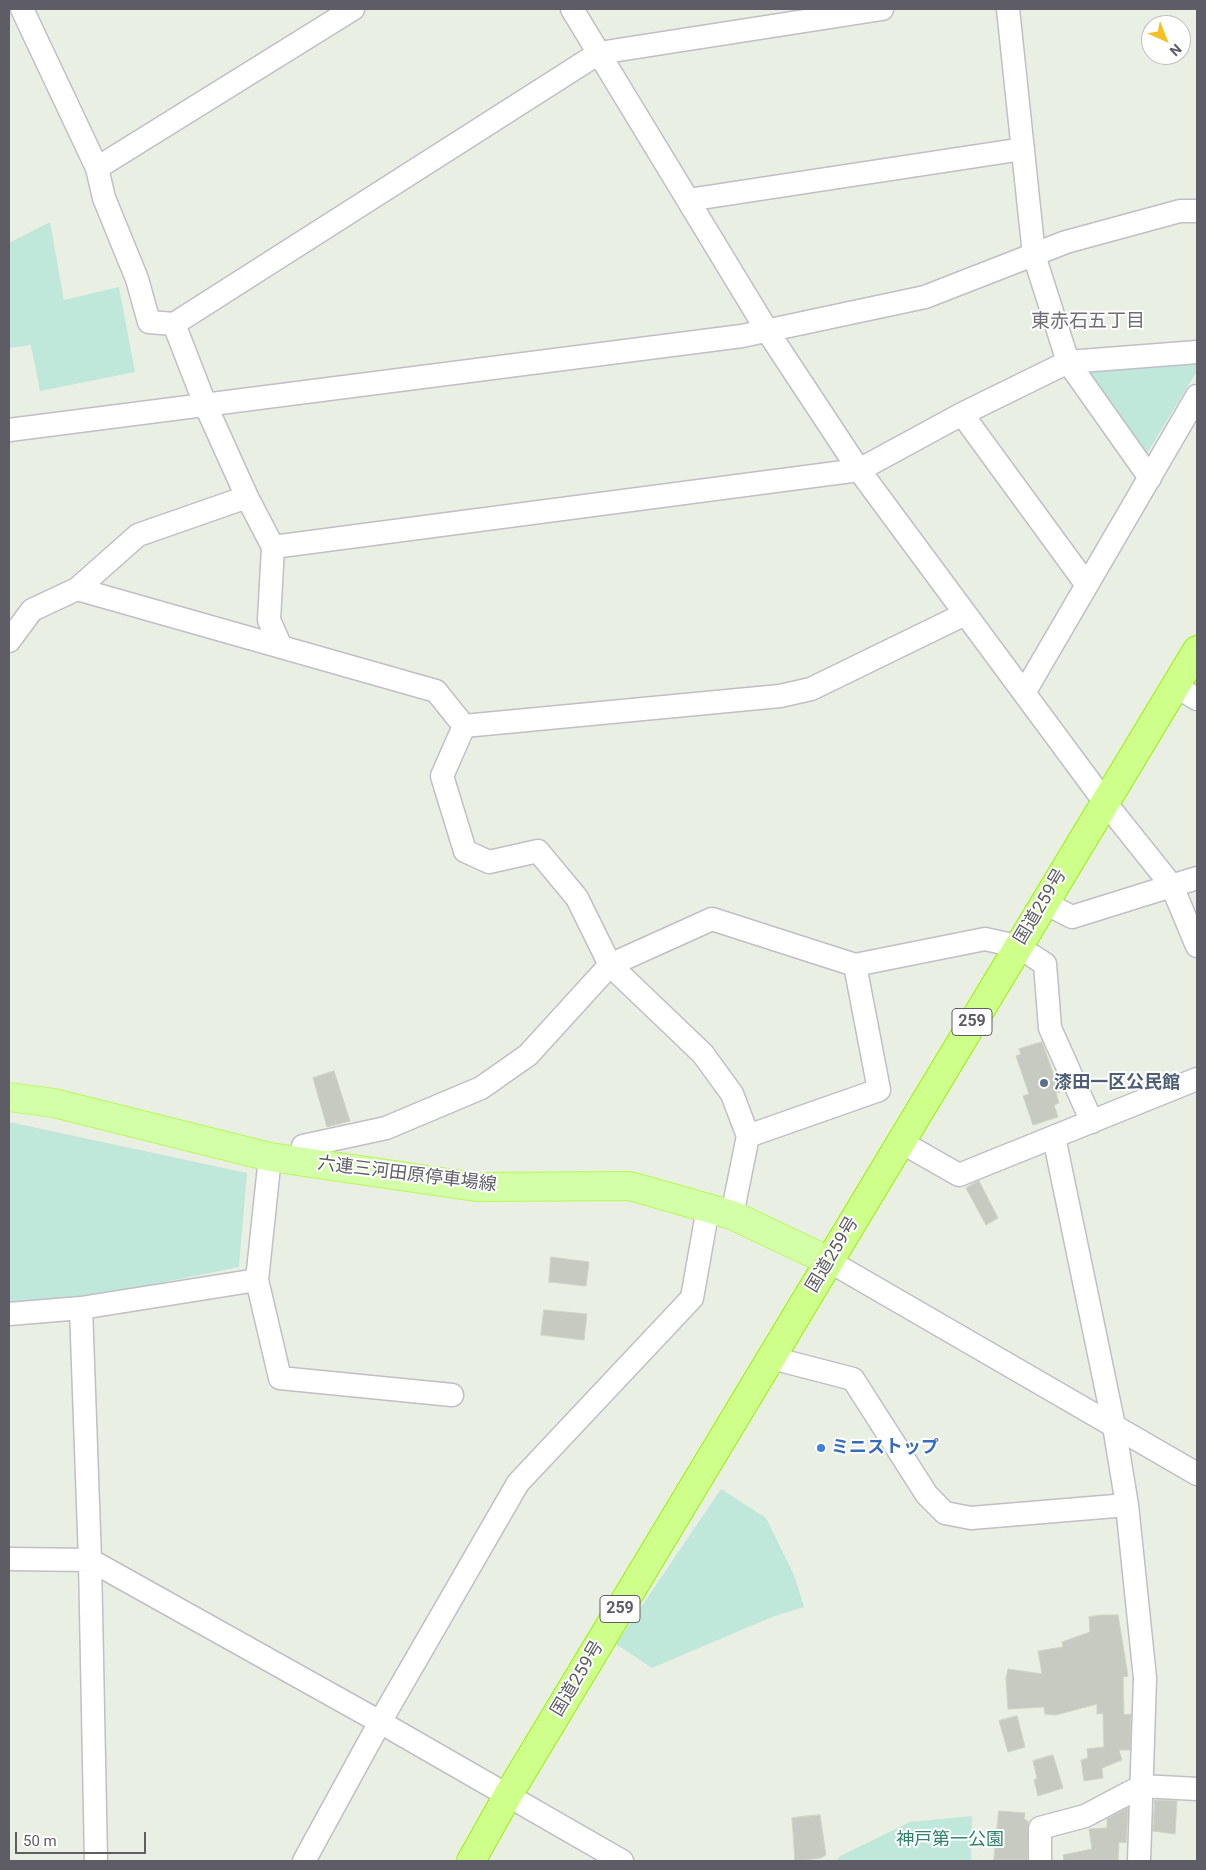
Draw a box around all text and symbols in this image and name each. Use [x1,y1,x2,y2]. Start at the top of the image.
north arrow [1141,15,1191,65]
text: N [1167,41,1185,59]
district label: 東赤石五丁目 [1031,311,1145,333]
street label: 国道259号 [1010,865,1072,949]
road number: 259 [952,1009,992,1036]
place label: 漆田一区公民館 [1054,1072,1180,1094]
marker: 漆田一区公民館 [1038,1077,1050,1089]
street label: 六連三河田原停車場線 [316,1153,498,1197]
street label: 国道259号 [802,1213,864,1297]
place label: ミニストップ [831,1437,939,1459]
marker: ミニストップ [815,1442,827,1454]
road number: 259 [600,1596,640,1622]
street label: 国道259号 [547,1637,609,1721]
scale bar [18,1822,149,1854]
park label: 神戸第一公園 [896,1829,1004,1851]
text: 50 m [23,1832,57,1850]

